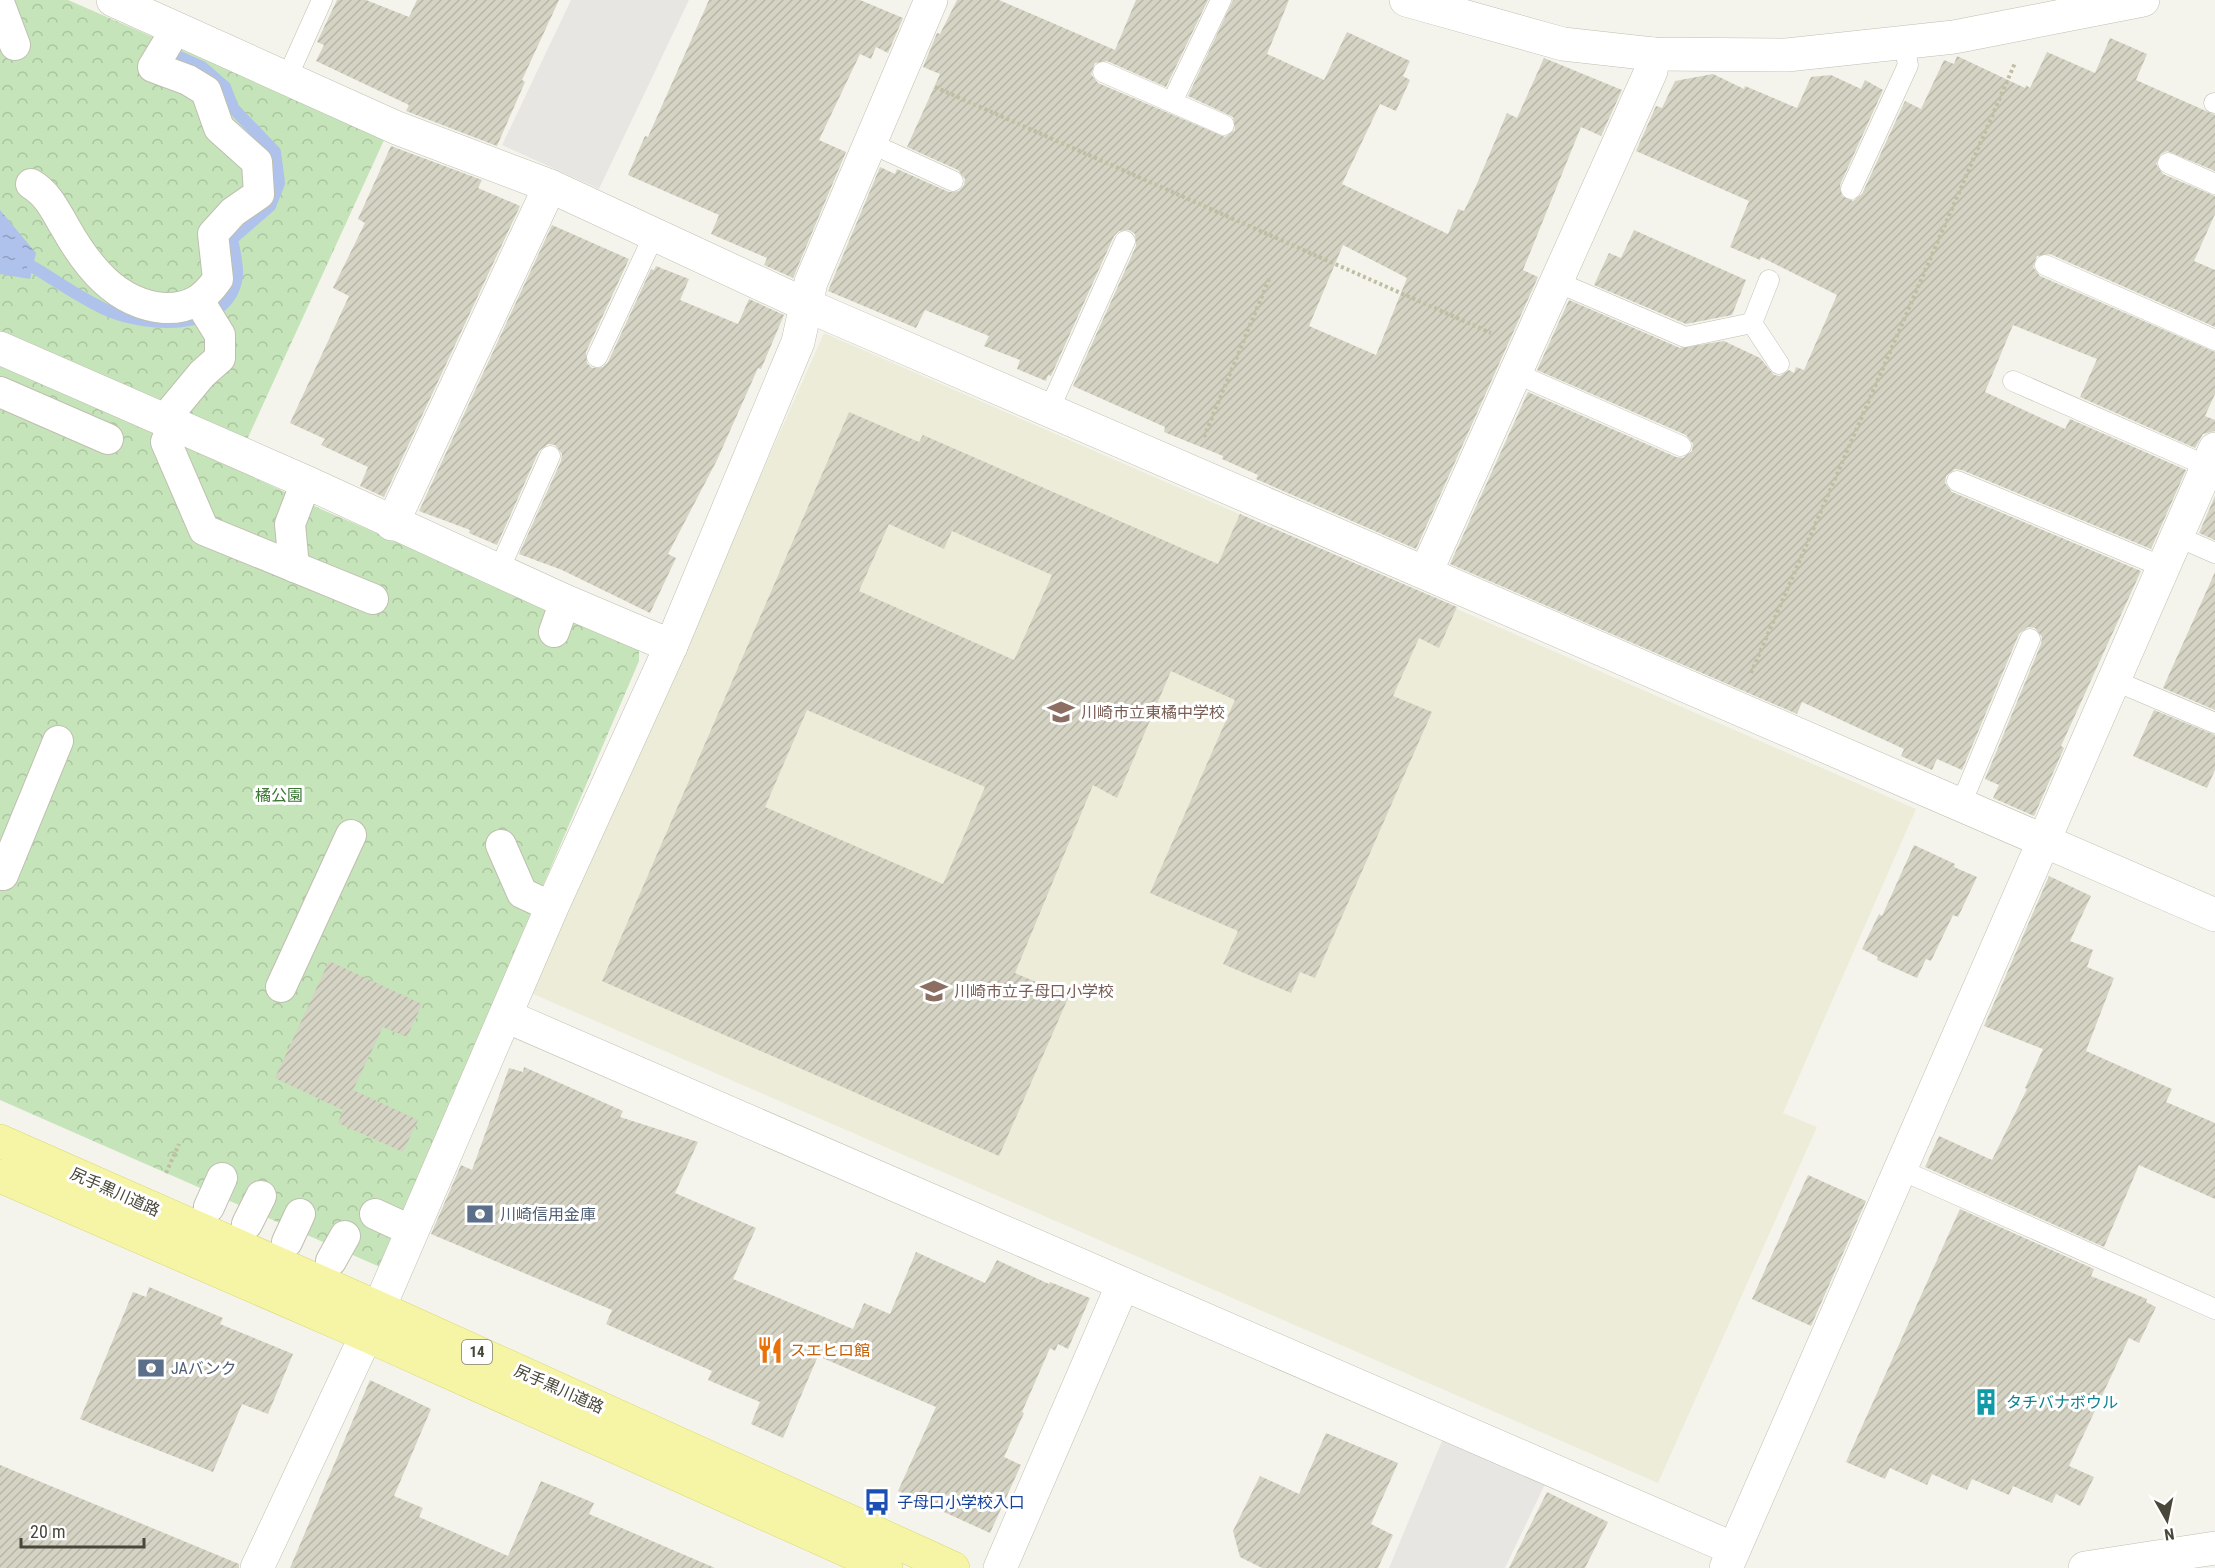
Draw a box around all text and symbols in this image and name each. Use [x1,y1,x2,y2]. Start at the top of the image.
school or university icon: 川崎市立東橘中学校 [1046,697,1076,727]
place label: 川崎市立東橘中学校 [1081,703,1225,722]
park label: 橘公園 [255,786,303,805]
school or university icon: 川崎市立子母口小学校 [919,976,949,1006]
place label: 川崎市立子母口小学校 [954,982,1114,1001]
street label: 尻手黒川道路 [67,1164,163,1220]
bank icon: 川崎信用金庫 [465,1199,495,1229]
place label: 川崎信用金庫 [500,1205,596,1224]
restaurant icon: スエヒロ館 [755,1335,785,1365]
road number: 14 [462,1340,492,1364]
place label: スエヒロ館 [790,1341,870,1360]
bank icon: JAバンク [136,1353,166,1383]
place label: JAバンク [171,1359,237,1378]
street label: 尻手黒川道路 [511,1361,607,1417]
building icon: タチバナボウル [1971,1387,2001,1417]
place label: タチバナボウル [2006,1393,2118,1412]
bus stop icon: 子母口小学校入口 [862,1487,892,1517]
north arrow [2137,1490,2197,1550]
place label: 子母口小学校入口 [897,1493,1025,1512]
scale bar [21,1511,144,1549]
text: 20 m [30,1521,65,1542]
text: N [2163,1524,2176,1544]

